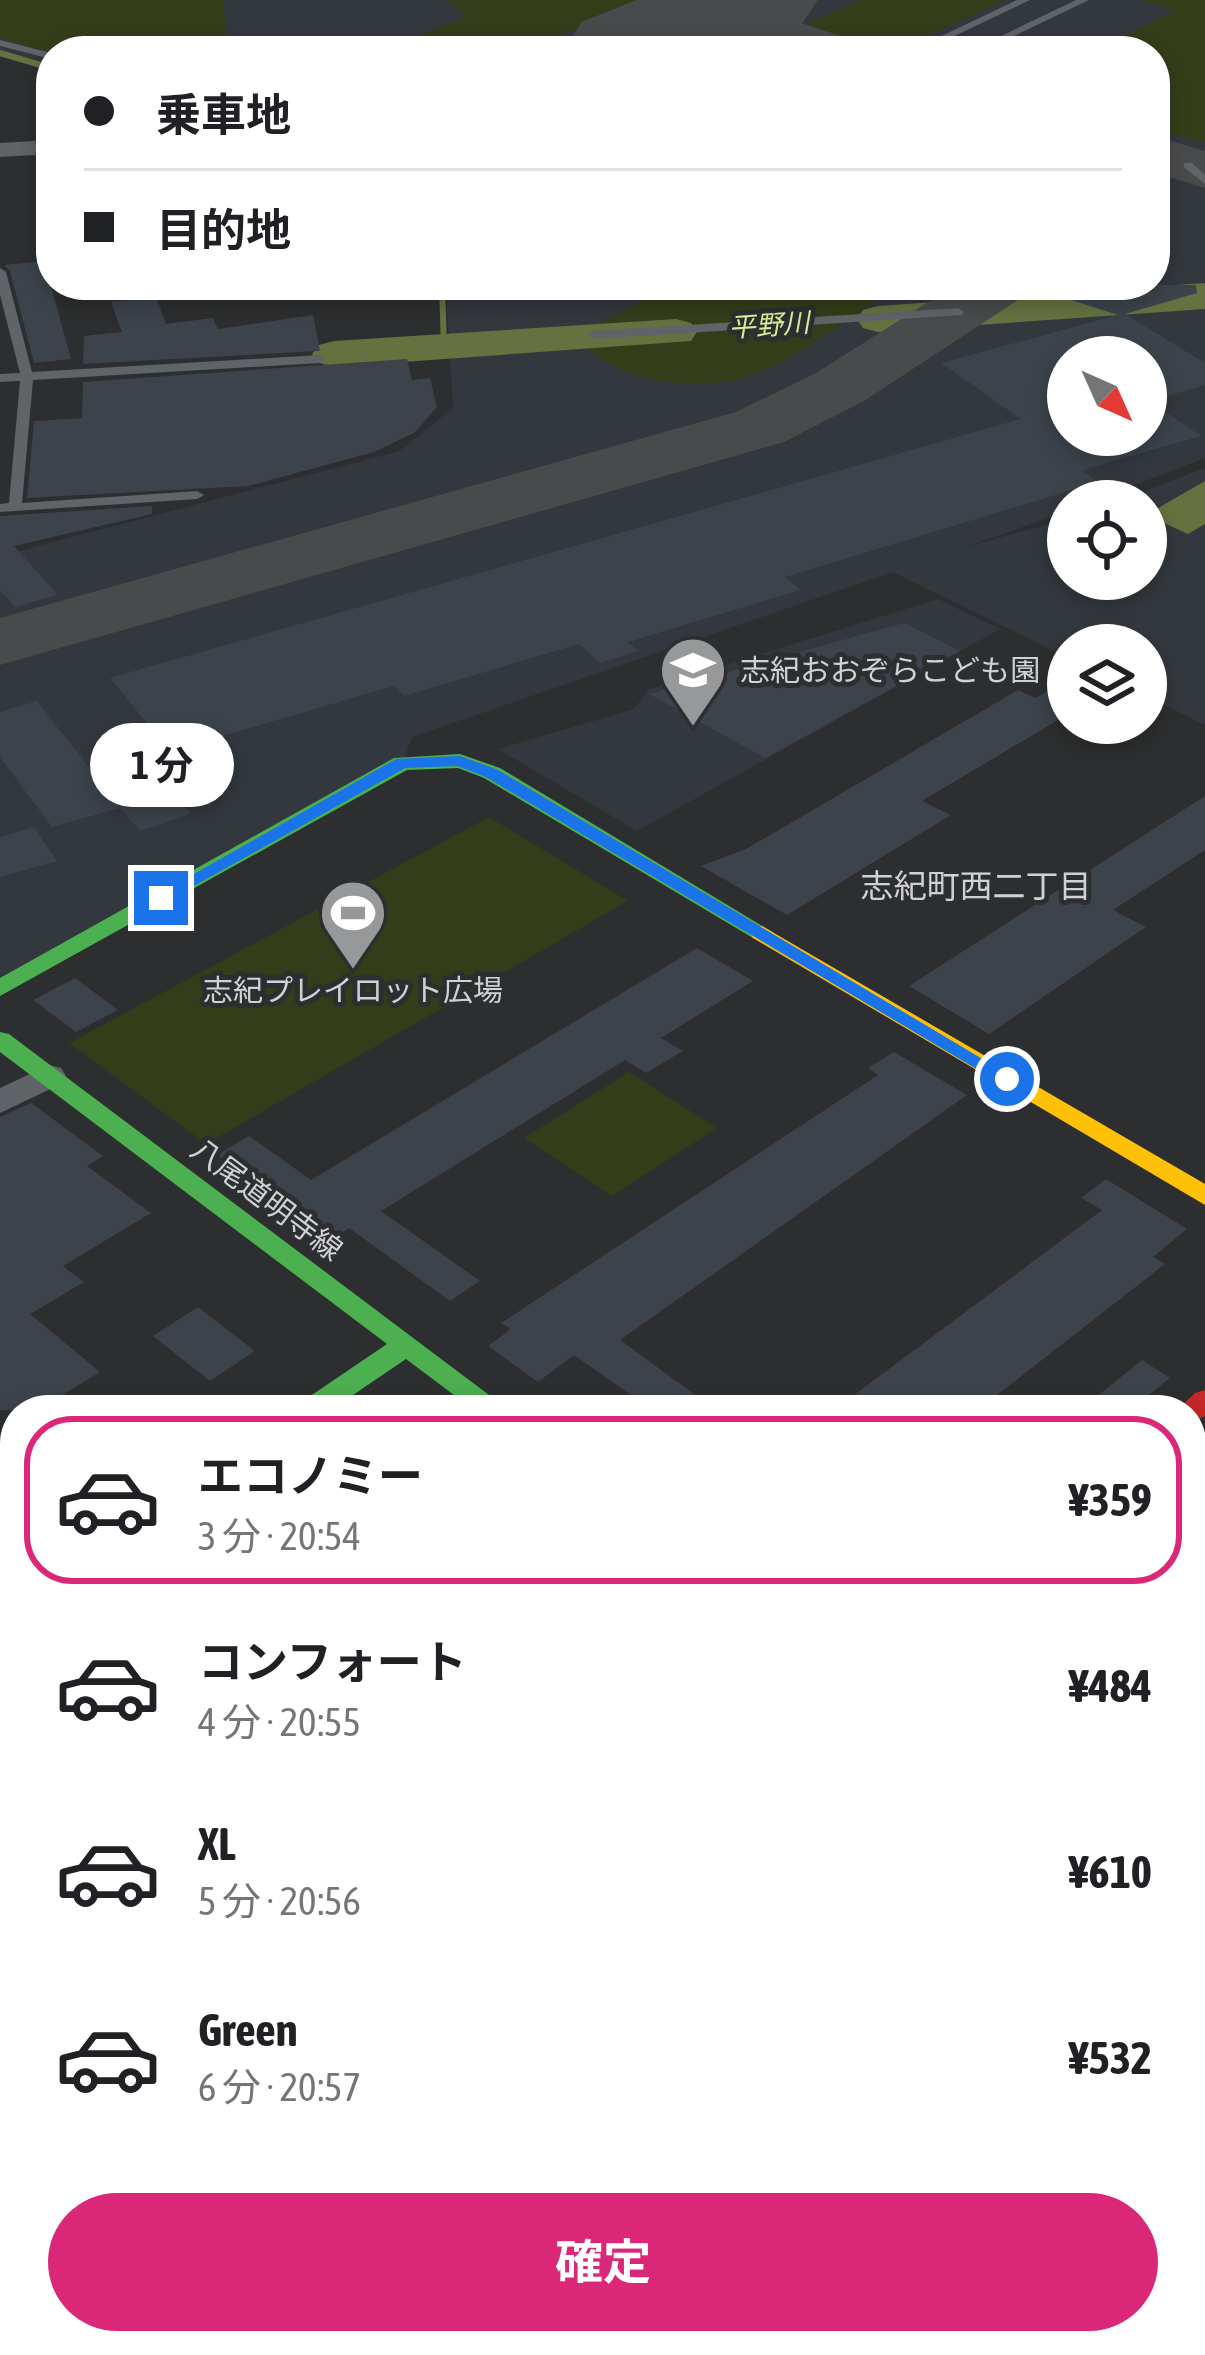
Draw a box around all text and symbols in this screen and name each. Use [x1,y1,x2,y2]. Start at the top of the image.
text: 乗車地 [156,89,291,141]
text: 目的地 [156,204,291,256]
water label: 平野川 [728,307,813,343]
north arrow [1047,336,1167,456]
map controls [1047,336,1167,744]
button: locate [1047,480,1167,600]
button: layers [1047,624,1167,744]
school or university icon: 志紀おおぞらこども園 [658,635,728,729]
place label: 志紀おおぞらこども園 [740,653,1040,687]
callout: 1 分 [89,724,233,808]
text: 1 分 [131,743,193,787]
district label: 志紀町西二丁目 [861,867,1092,905]
route end [134,871,188,925]
sports icon: 志紀プレイロット広場 [318,878,388,972]
place label: 志紀プレイロット広場 [203,973,503,1007]
route start [980,1052,1034,1106]
street label: 八尾道明寺線 [185,1131,349,1267]
icon: car [54,1446,162,1554]
text: エコノミー [198,1450,423,1502]
text: ¥359 [1069,1474,1152,1526]
text: 3 分 · 20:54 [198,1514,361,1558]
icon: car [54,1632,162,1740]
text: コンフォート [198,1636,467,1688]
text: ¥484 [1069,1660,1152,1712]
text: 4 分 · 20:55 [198,1700,361,1744]
icon: car [54,1818,162,1926]
text: XL [198,1818,236,1870]
text: ¥610 [1069,1846,1152,1898]
text: 5 分 · 20:56 [198,1879,361,1923]
icon: car [54,2004,162,2112]
text: Green [198,2004,298,2056]
text: ¥532 [1069,2032,1152,2084]
text: 6 分 · 20:57 [198,2065,361,2109]
button: 確定 [48,2193,1158,2331]

